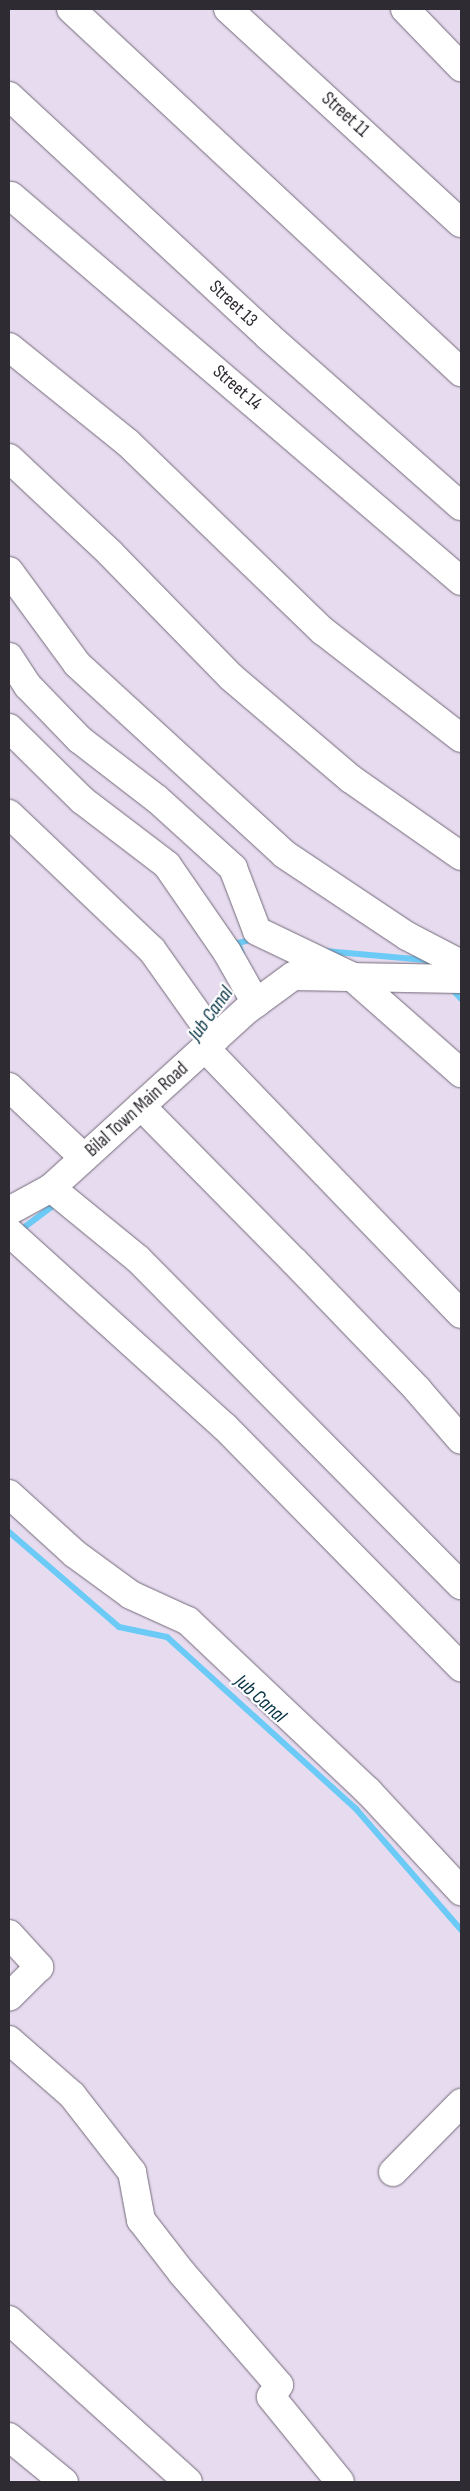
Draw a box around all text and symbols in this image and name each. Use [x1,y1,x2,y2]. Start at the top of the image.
street label: Street 11 [316,88,374,142]
street label: Street 13 [204,276,262,332]
street label: Street 14 [208,360,266,416]
water label: Jub Canal [183,982,239,1046]
street label: Bilal Town Main Road [81,1058,193,1162]
water label: Jub Canal [229,1670,291,1728]

